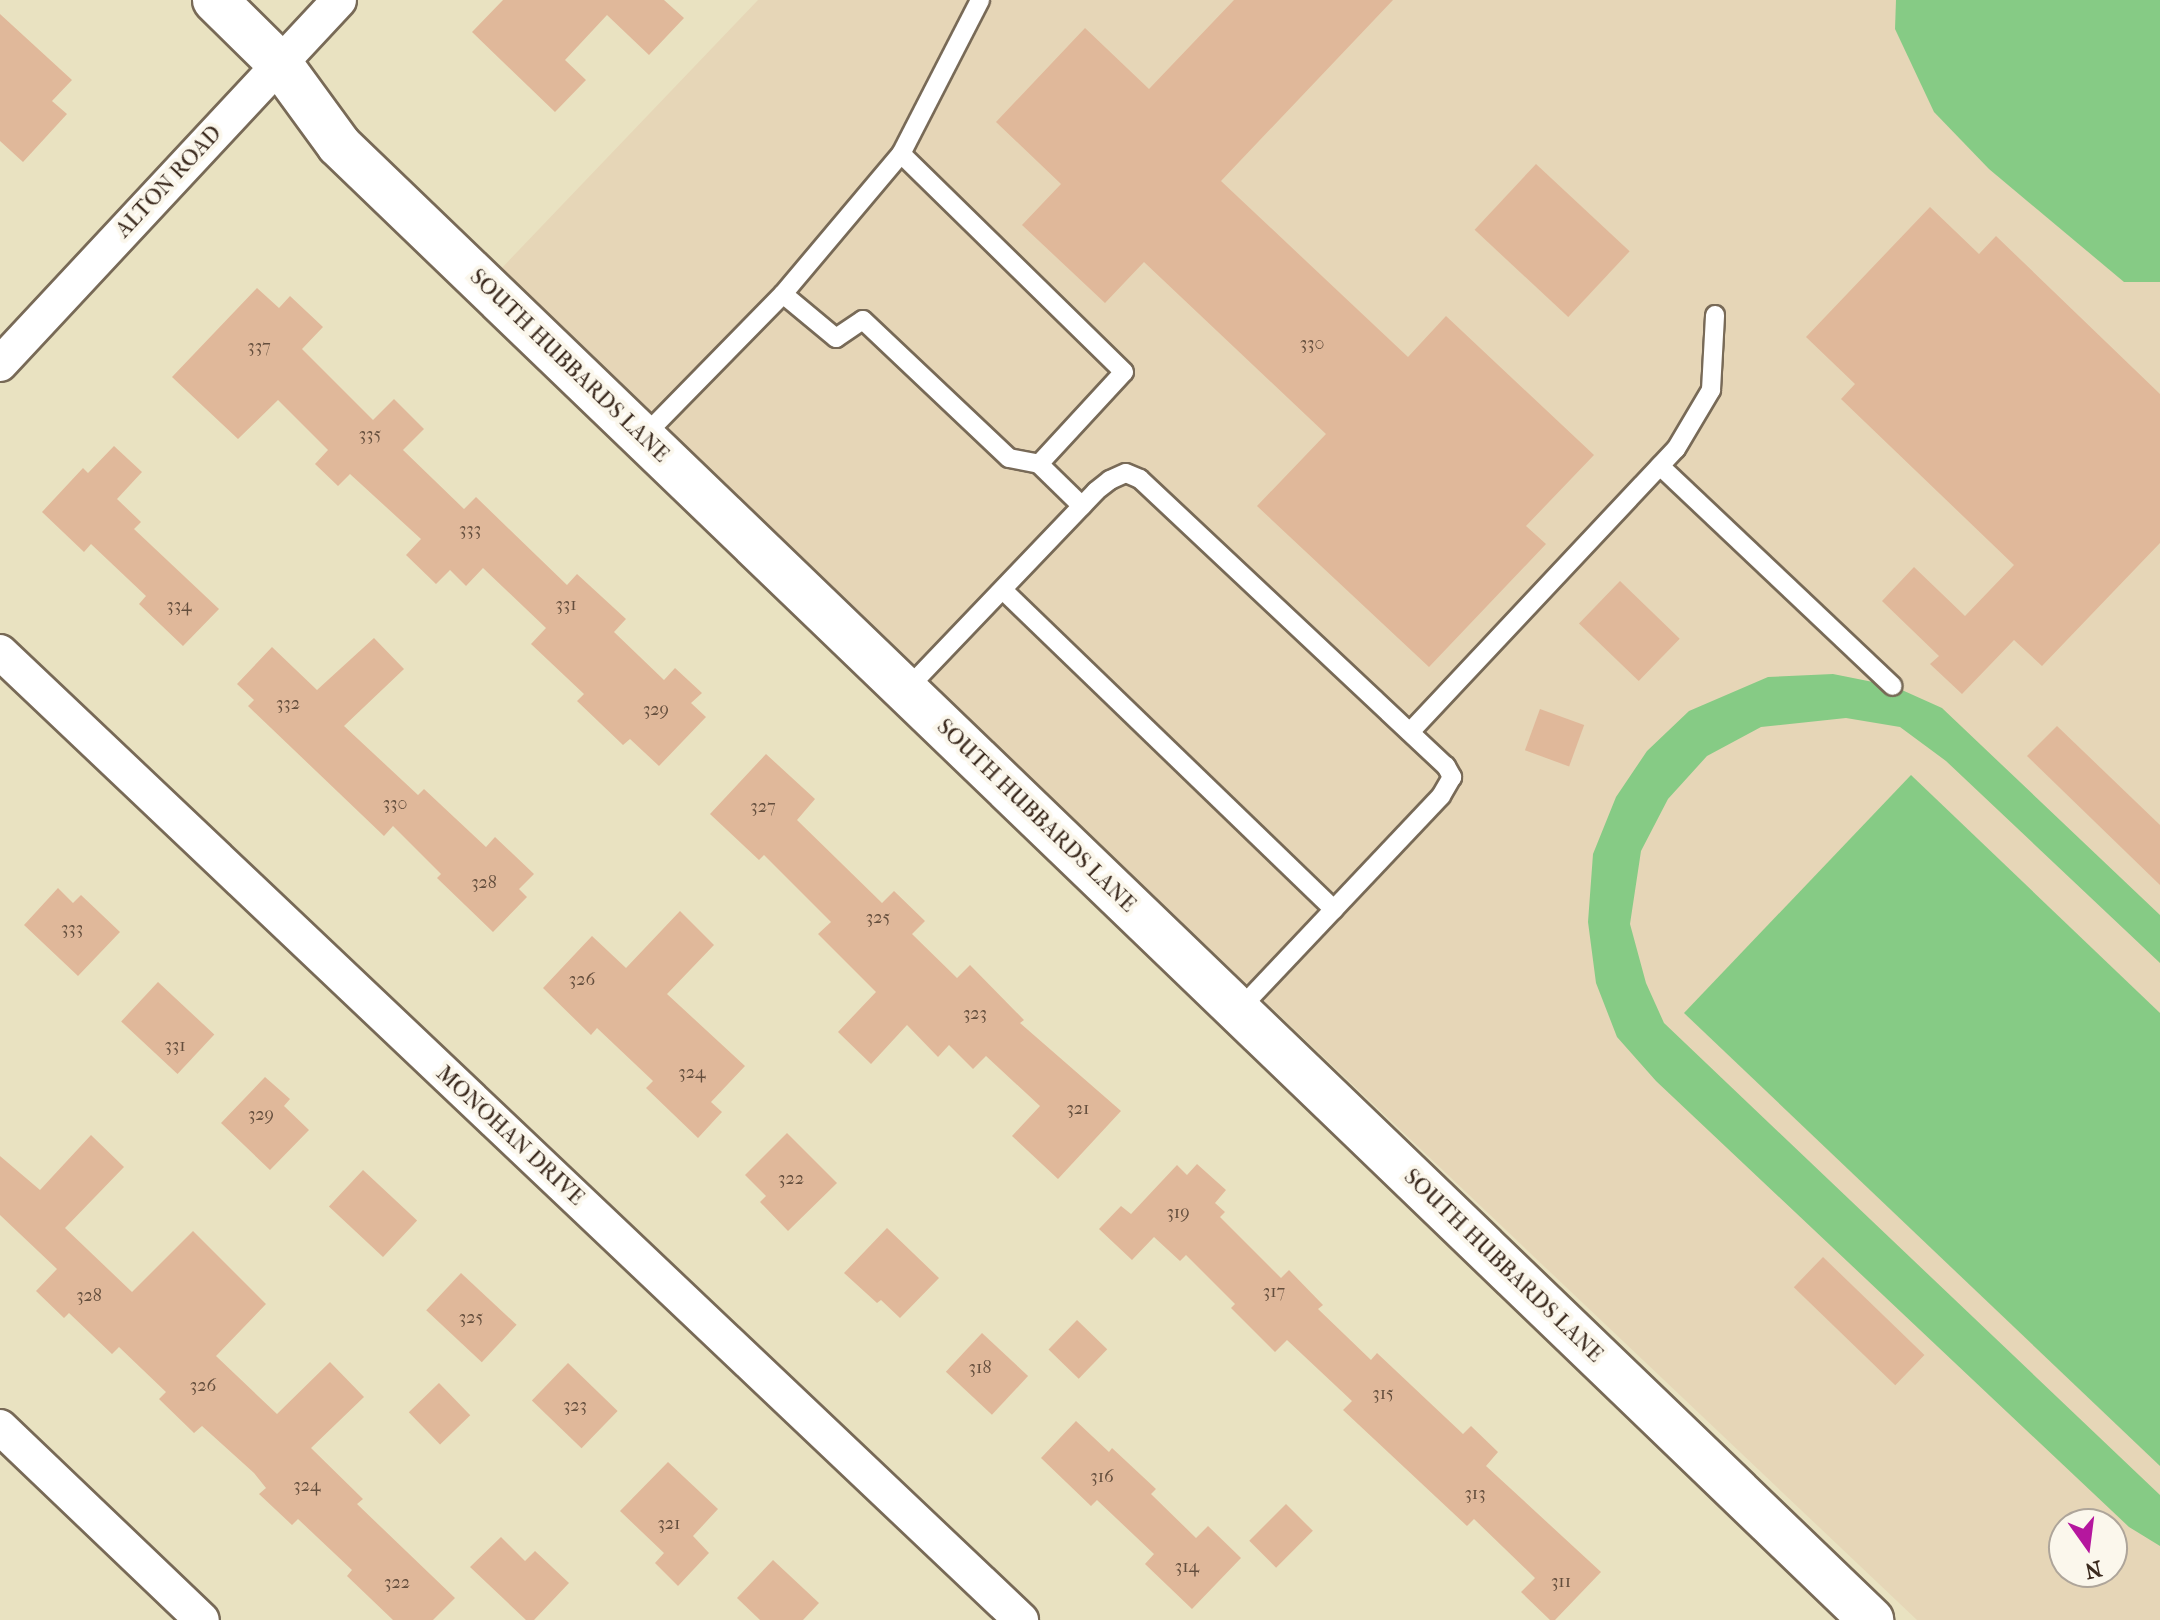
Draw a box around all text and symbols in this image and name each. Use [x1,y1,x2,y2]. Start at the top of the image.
street label: ALTON ROAD [110,121,228,243]
street label: SOUTH HUBBARDS LANE [464,264,674,468]
house number: 330 [1300,333,1324,355]
house number: 337 [247,336,271,358]
house number: 335 [359,424,381,446]
house number: 333 [459,519,481,541]
house number: 331 [555,594,577,616]
house number: 334 [166,595,192,617]
house number: 332 [276,693,300,715]
house number: 329 [643,699,669,721]
street label: SOUTH HUBBARDS LANE [931,714,1141,918]
house number: 330 [383,793,407,815]
house number: 327 [750,796,776,818]
house number: 328 [471,872,497,894]
house number: 325 [866,907,890,929]
house number: 333 [61,918,83,940]
house number: 326 [569,969,595,991]
house number: 323 [963,1003,987,1025]
house number: 331 [164,1035,186,1057]
street label: MONOHAN DRIVE [431,1061,589,1211]
house number: 324 [678,1062,706,1084]
house number: 321 [1066,1098,1090,1120]
house number: 329 [248,1104,274,1126]
street label: SOUTH HUBBARDS LANE [1398,1164,1608,1368]
house number: 322 [778,1168,804,1190]
house number: 319 [1166,1202,1190,1224]
house number: 317 [1263,1281,1285,1303]
house number: 328 [76,1285,102,1307]
house number: 325 [459,1307,483,1329]
house number: 318 [969,1357,991,1379]
house number: 326 [190,1375,216,1397]
house number: 315 [1372,1383,1394,1405]
house number: 323 [563,1395,587,1417]
house number: 316 [1090,1466,1114,1488]
house number: 324 [293,1475,321,1497]
house number: 313 [1464,1483,1486,1505]
north arrow [2048,1508,2128,1588]
house number: 321 [657,1513,681,1535]
text: N [2082,1555,2105,1584]
house number: 314 [1175,1556,1199,1578]
house number: 311 [1551,1571,1571,1593]
house number: 322 [384,1572,410,1594]

